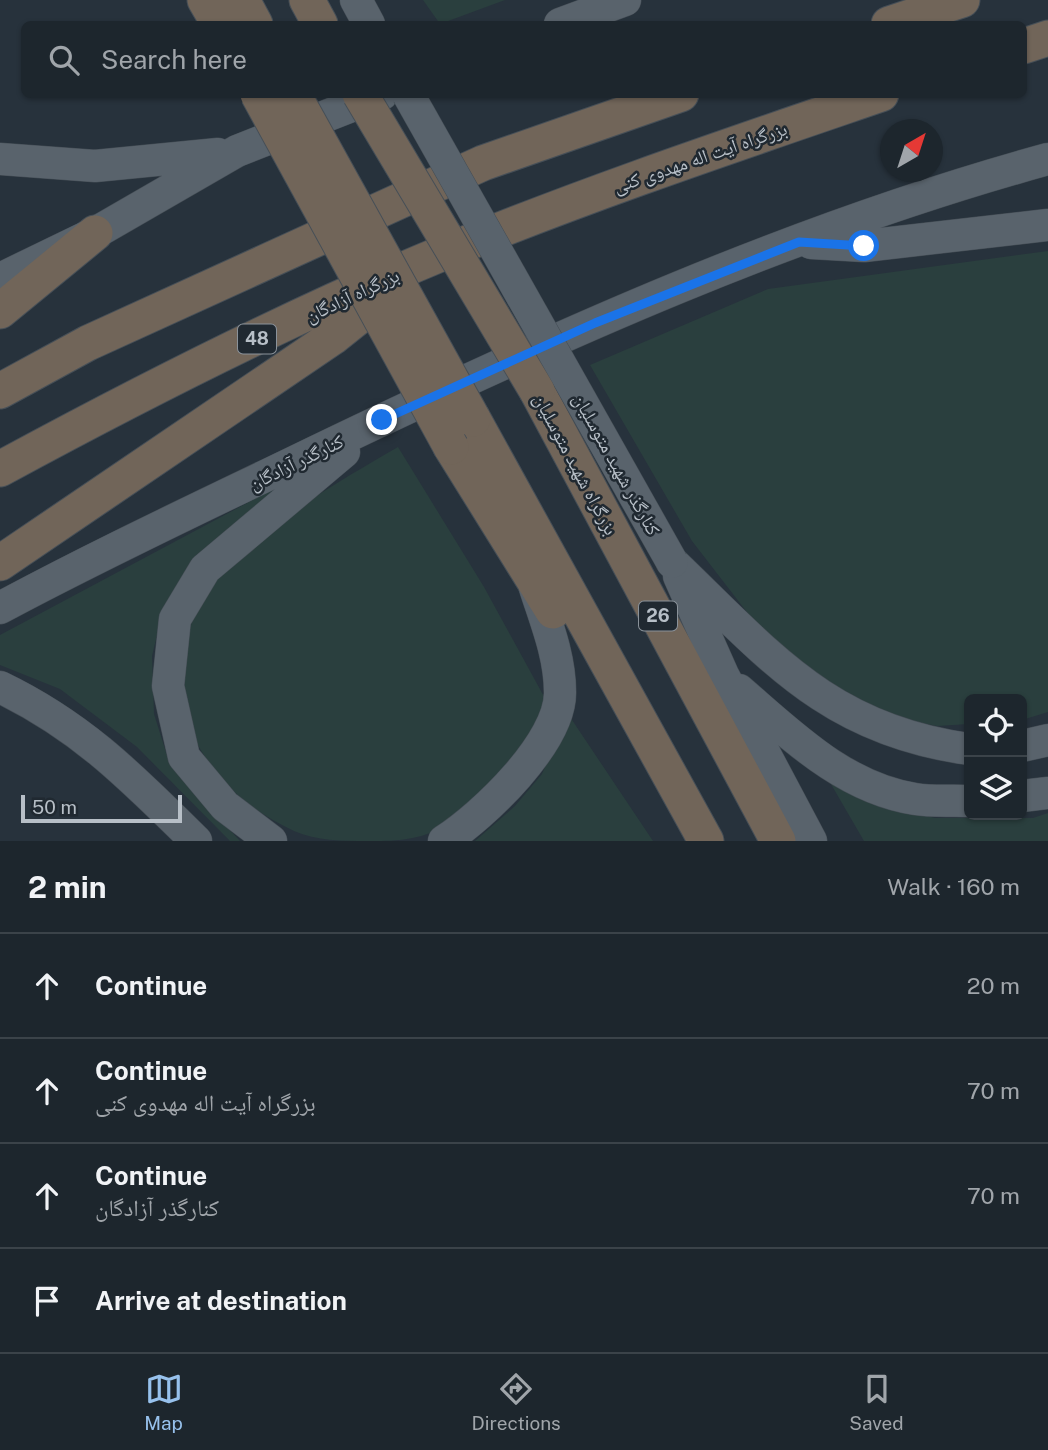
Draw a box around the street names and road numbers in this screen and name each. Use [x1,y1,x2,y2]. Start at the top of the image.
street label: بزرگراه آیت اله مهدوی کنی [610,117,790,198]
street label: بزرگراه آزادگان [302,264,403,327]
road number: 48 [238,324,276,354]
street label: بزرگراه شهید متوسلیان [528,389,623,539]
street label: کنارگذر شهید متوسلیان [568,389,665,539]
street label: کنارگذر آزادگان [245,430,347,495]
road number: 26 [639,602,677,630]

